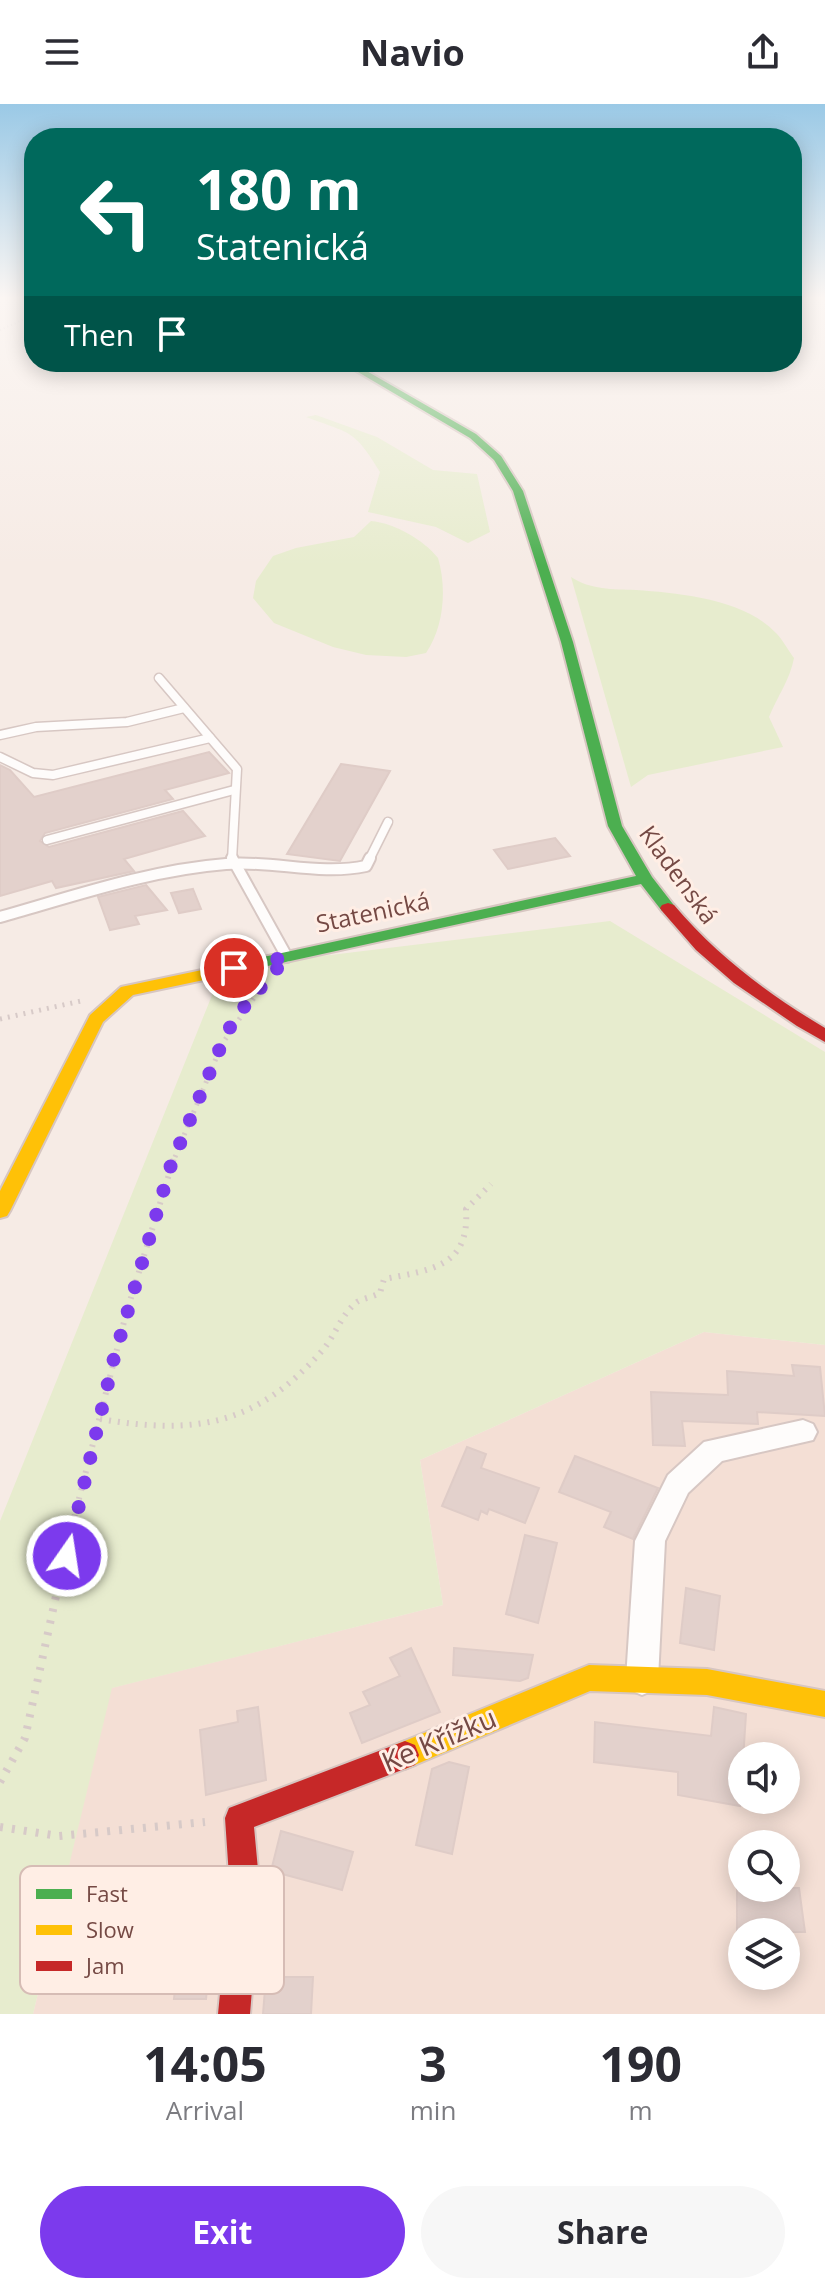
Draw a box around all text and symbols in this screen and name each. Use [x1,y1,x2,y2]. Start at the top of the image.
text: Navio [360,28,465,77]
icon: menu [40,30,84,74]
icon: share [741,30,785,74]
text: 180 m [196,150,362,226]
icon: left [64,160,168,264]
text: Statenická [196,222,369,271]
icon: arrive [150,312,194,356]
text: Then [64,314,134,355]
street label: Kladenská [632,818,726,930]
street label: Statenická [313,883,433,940]
pin [200,934,268,1002]
icon: arrive [212,946,256,990]
position arrow [25,1514,109,1598]
street label: Ke Křížku [376,1698,502,1780]
map controls [728,1742,800,1990]
button: sound [728,1742,800,1814]
button: search [728,1830,800,1902]
legend [20,1866,284,1994]
text: Fast [86,1878,128,1908]
text: Slow [86,1914,134,1944]
button: layers [728,1918,800,1990]
text: Jam [84,1950,125,1980]
text: 14:05 [143,2031,267,2096]
text: 3 [419,2031,447,2096]
text: 190 [599,2031,682,2096]
text: Arrival [166,2092,244,2128]
text: min [410,2092,456,2128]
text: m [629,2092,653,2128]
button: Exit [40,2186,405,2278]
button: Share [421,2186,785,2278]

